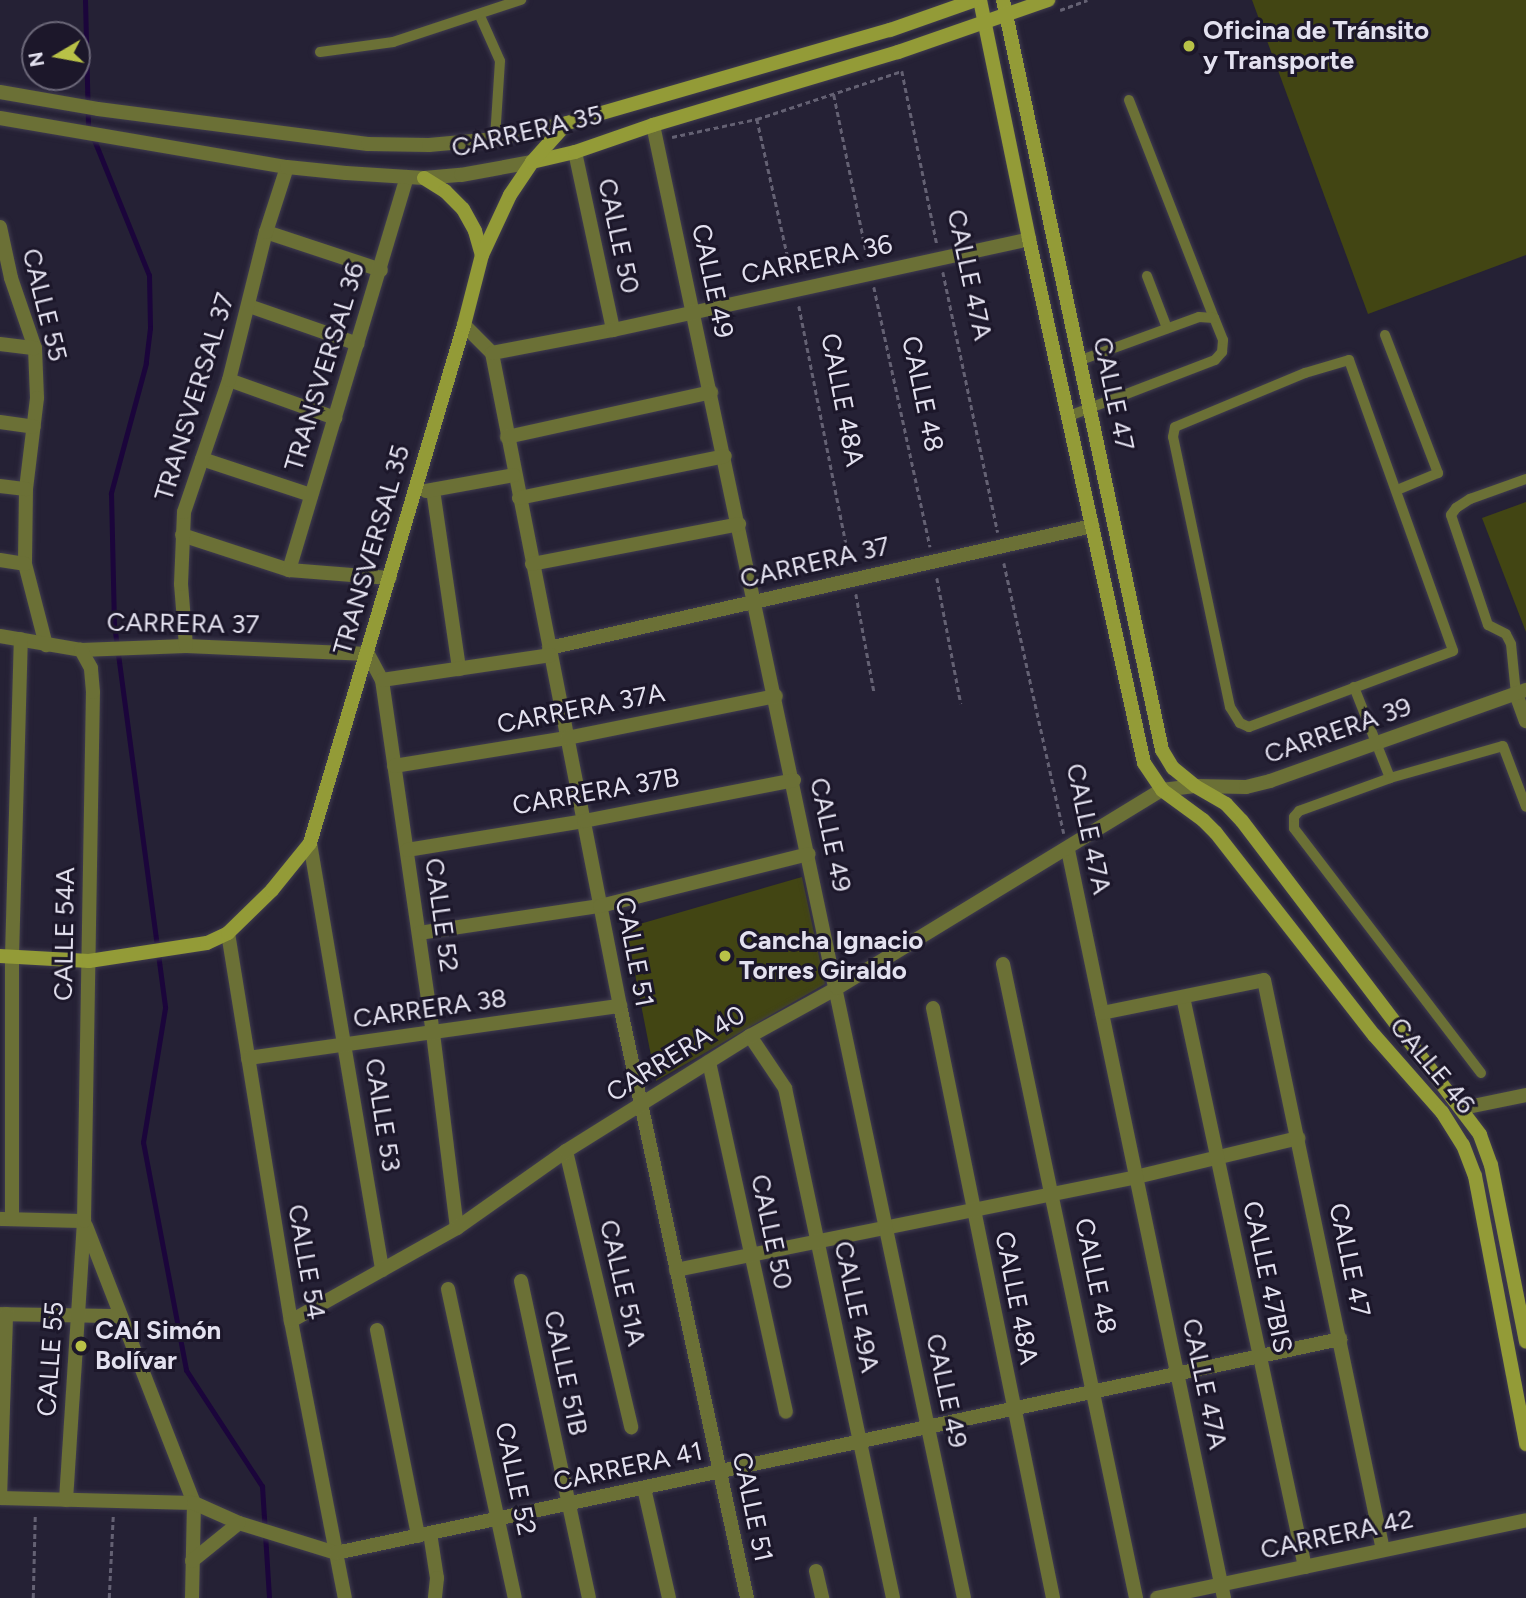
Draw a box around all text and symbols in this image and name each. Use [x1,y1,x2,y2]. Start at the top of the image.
place label: Oficina de Tránsito y Transporte [1203,15,1429,76]
north arrow [21,21,91,91]
marker: Oficina de Tránsito y Transporte [1181,38,1197,54]
text: N [24,50,49,69]
street label: CARRERA 35 [449,100,605,164]
street label: CALLE 50 [591,176,645,296]
street label: CALLE 47A [940,207,998,343]
street label: CALLE 49 [685,221,739,341]
street label: CARRERA 36 [739,229,895,291]
street label: CALLE 55 [15,245,73,365]
street label: TRANSVERSAL 36 [278,259,372,475]
street label: TRANSVERSAL 37 [149,289,241,505]
street label: CALLE 48A [814,331,870,469]
street label: CALLE 48 [895,333,949,455]
street label: CALLE 47 [1086,334,1140,454]
street label: TRANSVERSAL 35 [327,442,417,658]
street label: CARRERA 37 [737,531,893,595]
street label: CARRERA 37 [106,607,260,641]
street label: CARRERA 37A [494,677,668,741]
street label: CARRERA 39 [1260,691,1416,771]
street label: CALLE 47A [1059,761,1117,897]
street label: CARRERA 37B [510,762,682,822]
street label: CALLE 49 [803,775,857,895]
street label: CALLE 52 [418,856,464,974]
street label: CALLE 54A [48,867,82,1001]
street label: CALLE 51 [608,895,660,1009]
place label: Cancha Ignacio Torres Giraldo [739,925,923,986]
marker: Cancha Ignacio Torres Giraldo [717,948,733,964]
street label: CARRERA 38 [351,983,509,1035]
street label: CARRERA 40 [601,999,751,1109]
street label: CALLE 46 [1383,1012,1481,1120]
street label: CALLE 53 [358,1056,406,1174]
street label: CALLE 50 [744,1172,798,1292]
street label: CALLE 47BIS [1236,1198,1298,1356]
street label: CALLE 47 [1322,1200,1376,1320]
street label: CALLE 54 [281,1202,331,1322]
street label: CALLE 48 [1068,1215,1122,1337]
street label: CALLE 51A [592,1217,652,1349]
street label: CALLE 48A [988,1229,1044,1367]
street label: CALLE 49A [827,1238,885,1376]
street label: CALLE 55 [31,1301,71,1417]
street label: CALLE 51B [537,1308,593,1438]
place label: CAI Simón Bolívar [95,1315,221,1376]
street label: CALLE 47A [1175,1316,1233,1452]
street label: CALLE 49 [919,1331,973,1451]
marker: CAI Simón Bolívar [73,1338,89,1354]
street label: CALLE 52 [488,1420,542,1538]
street label: CARRERA 41 [551,1436,705,1498]
street label: CALLE 51 [725,1450,779,1564]
street label: CARRERA 42 [1258,1504,1416,1566]

